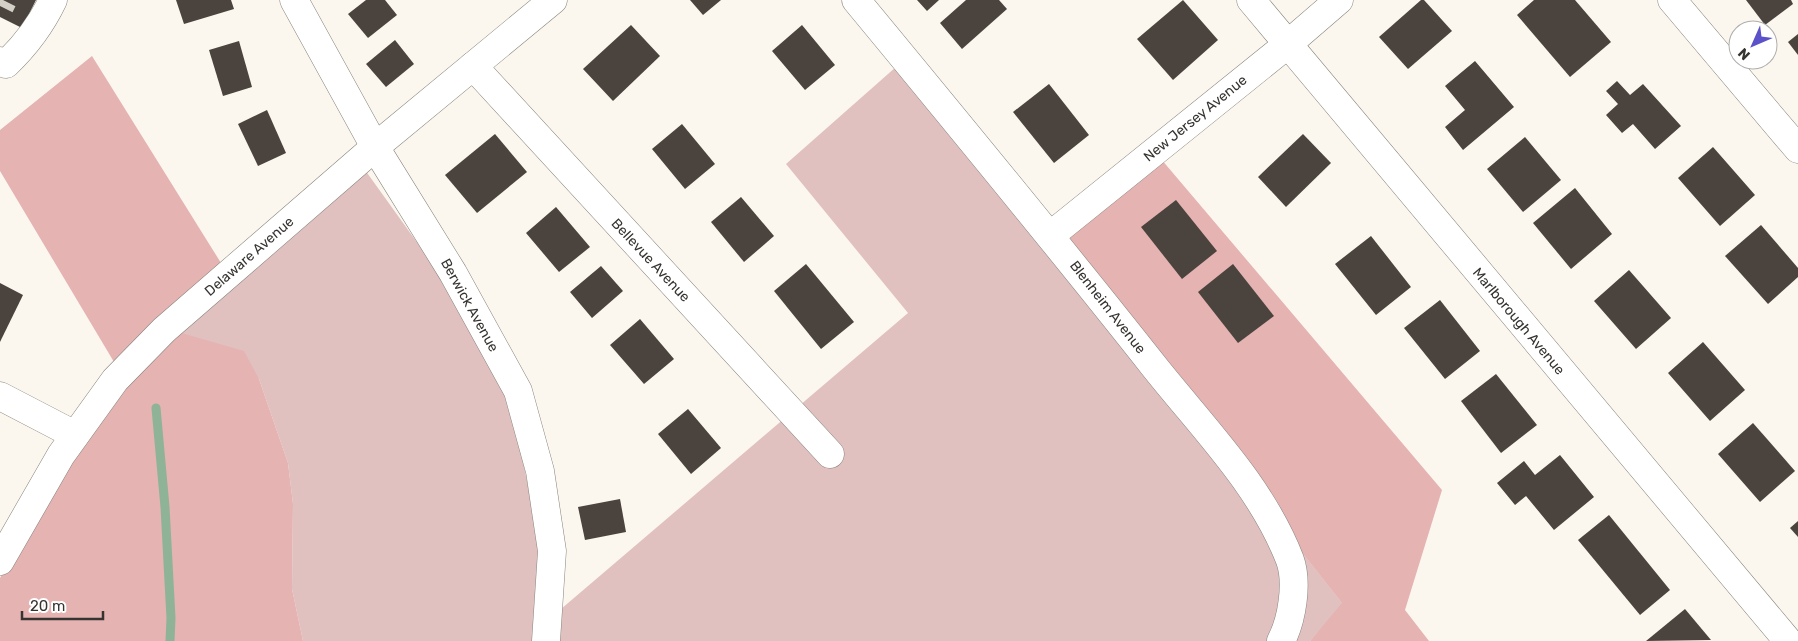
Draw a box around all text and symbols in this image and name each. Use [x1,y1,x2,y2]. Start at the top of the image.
north arrow [1728,20,1778,70]
text: N [1735,44,1754,63]
street label: New Jersey Avenue [1140,71,1250,165]
street label: Delaware Avenue [201,213,297,300]
street label: Bellevue Avenue [608,215,694,306]
street label: Berwick Avenue [437,256,502,355]
street label: Blenheim Avenue [1066,257,1149,357]
street label: Marlborough Avenue [1469,264,1568,378]
scale bar [22,588,104,620]
text: 20 m [30,597,65,615]

